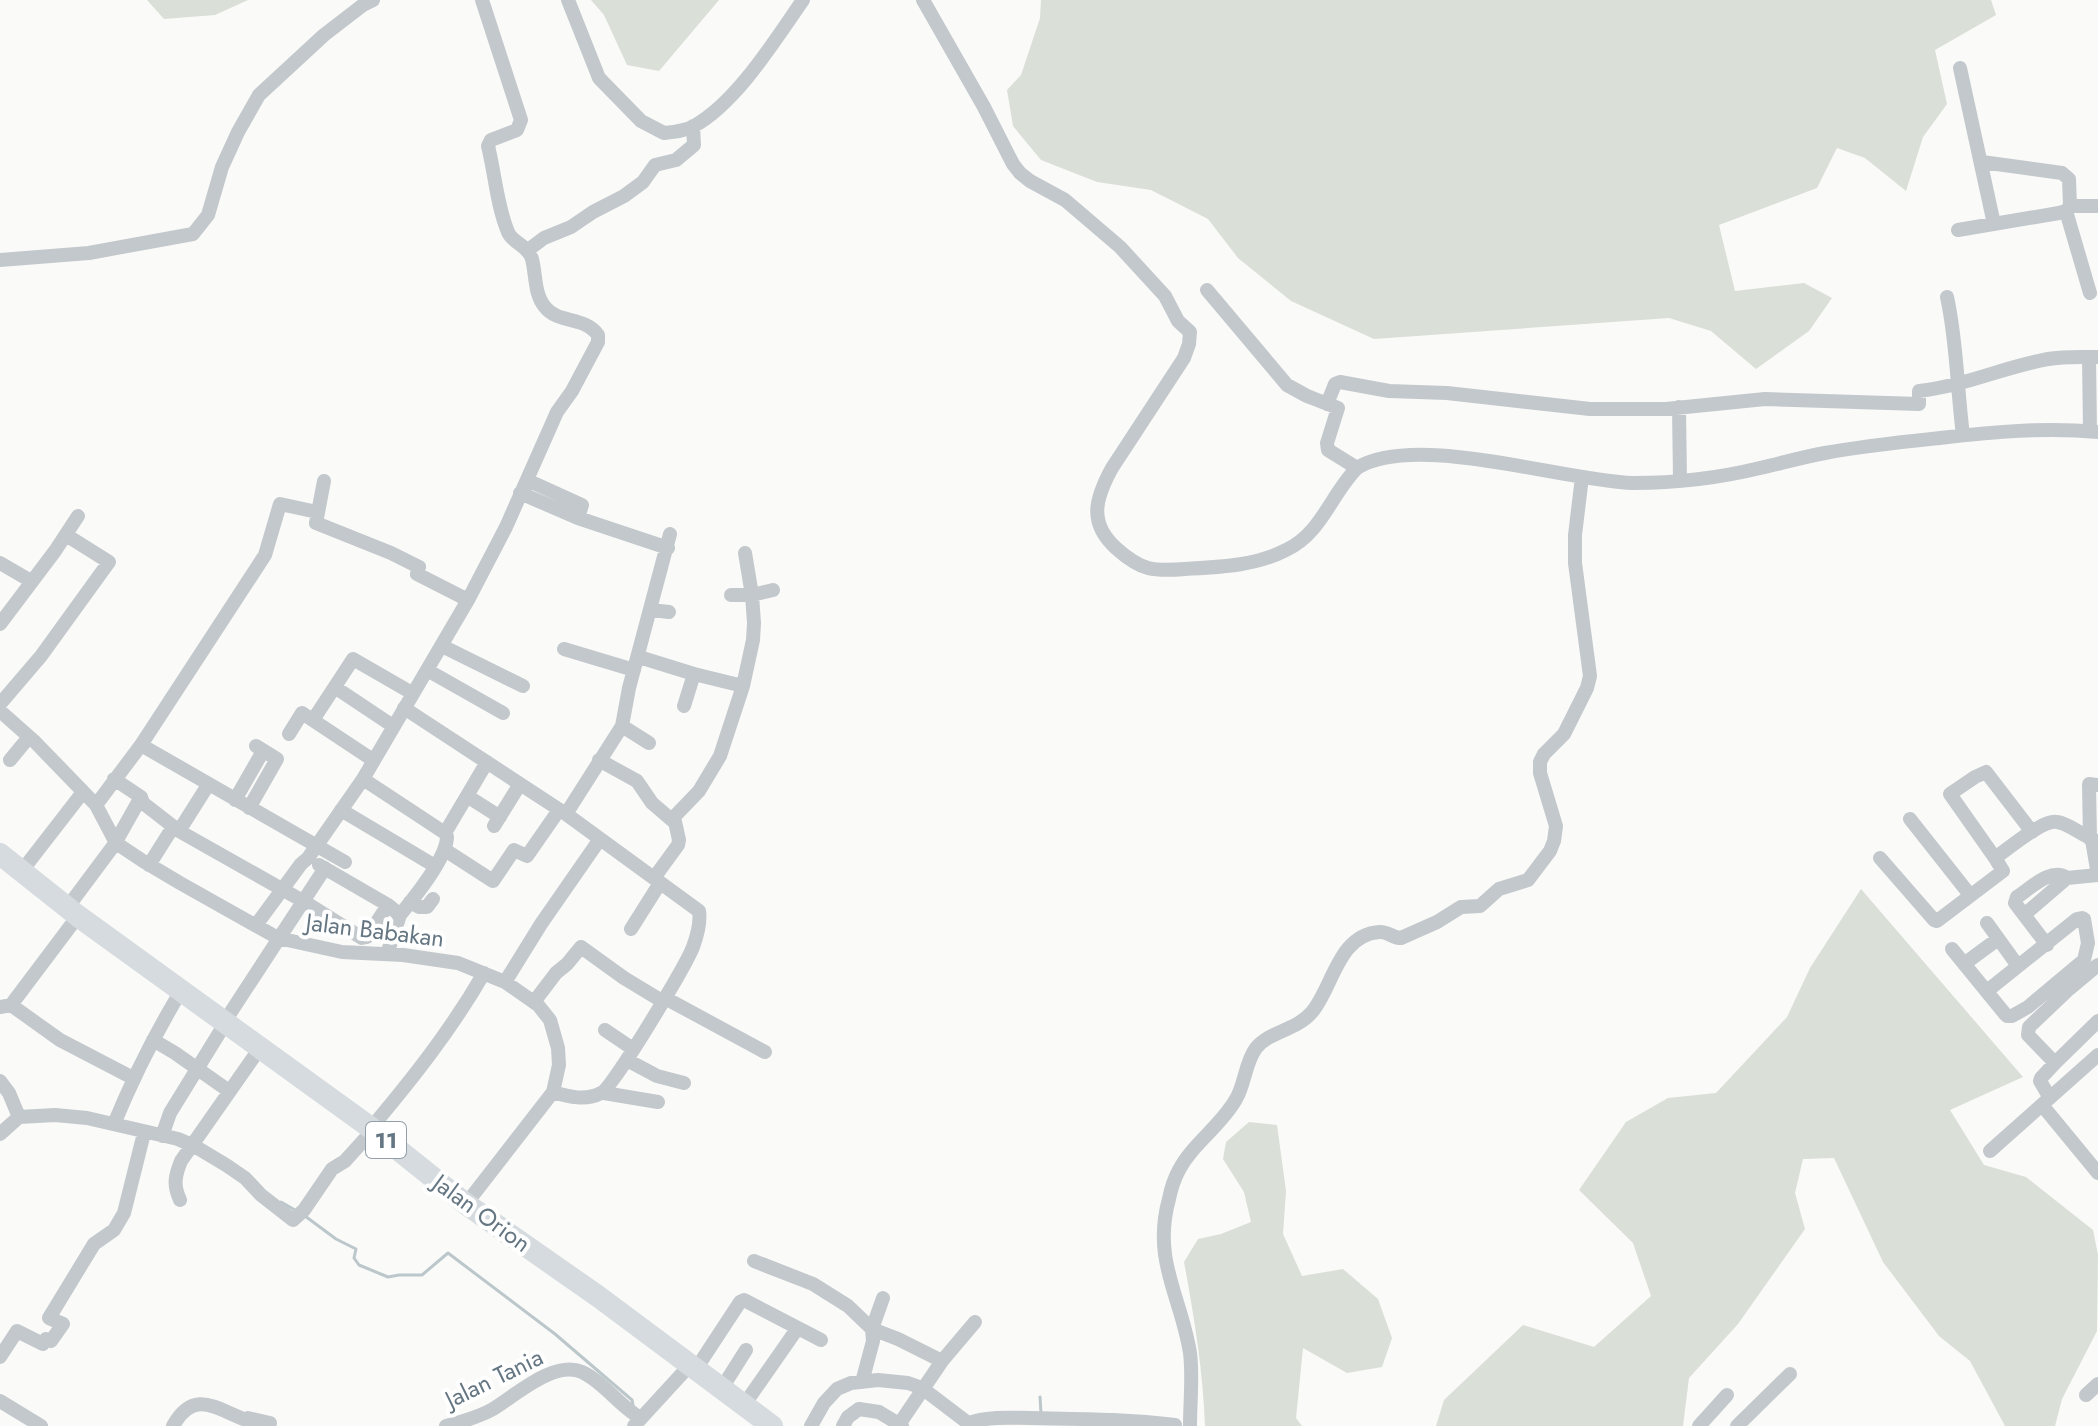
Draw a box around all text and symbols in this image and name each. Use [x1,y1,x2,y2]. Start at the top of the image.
street label: Jalan Babakan [301,904,446,956]
road number: 11 [366,1122,406,1158]
street label: Jalan Orion [423,1164,538,1260]
street label: Jalan Tania [437,1339,549,1418]

